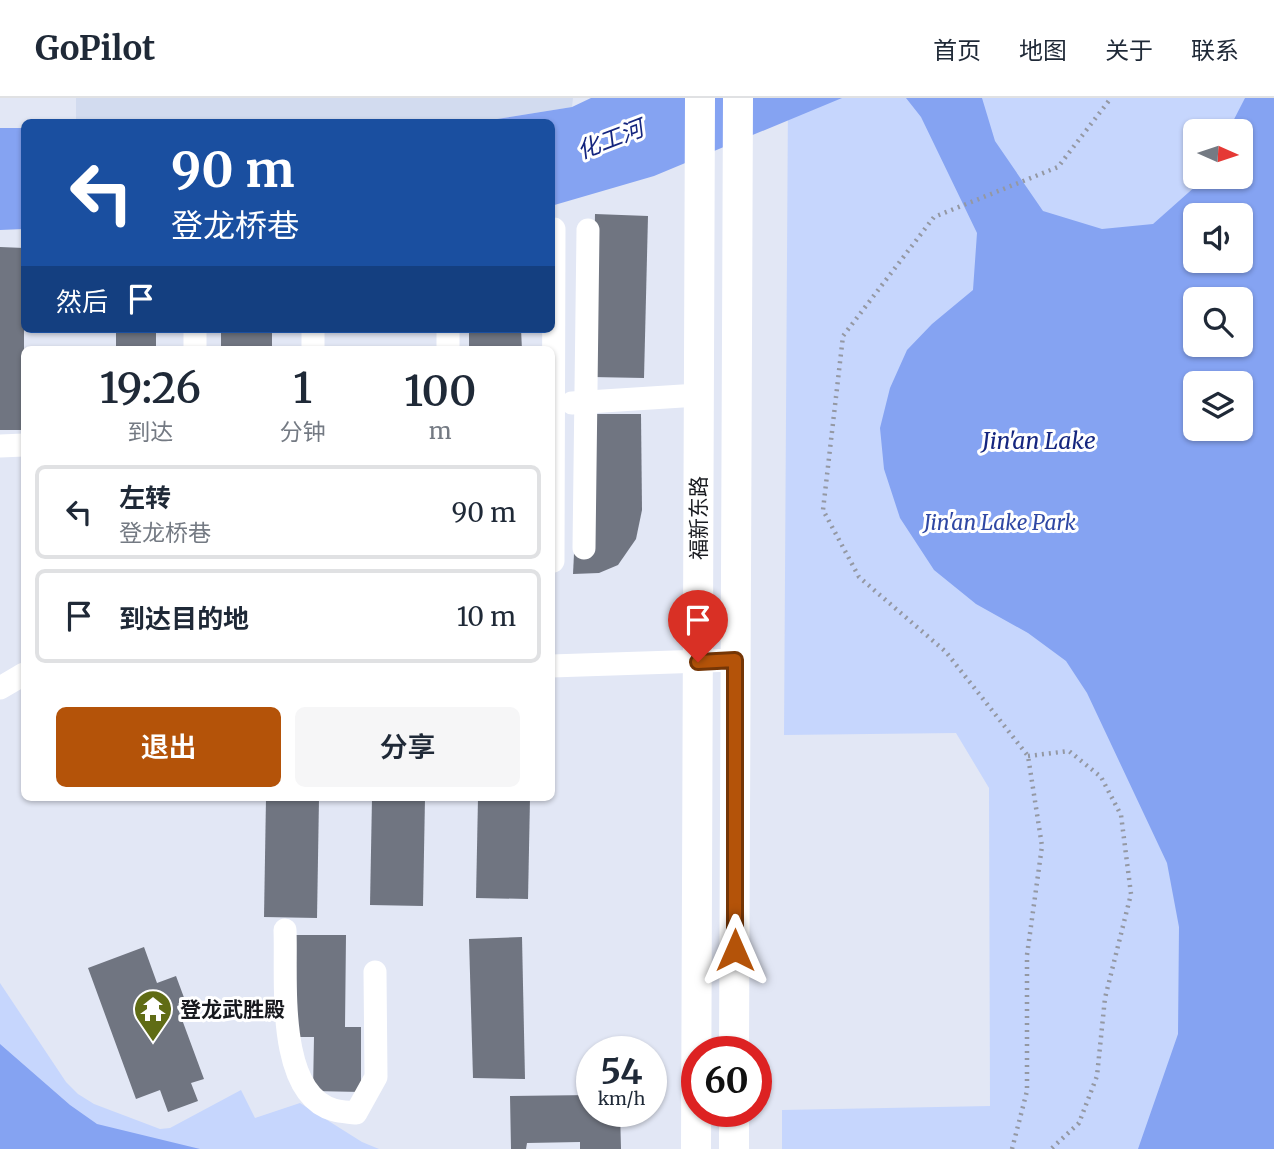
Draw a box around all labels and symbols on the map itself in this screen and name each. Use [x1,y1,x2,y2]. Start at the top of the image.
water label: 化工河 [573,112,651,165]
north arrow [1183,119,1253,189]
water label: Jin'an Lake [979,426,1096,455]
street label: 福新东路 [685,476,712,560]
park label: Jin'an Lake Park [922,509,1077,536]
pin [668,590,728,662]
position arrow [698,913,772,987]
temple icon: 登龙武胜殿 [132,988,174,1043]
place label: 登龙武胜殿 [180,996,285,1023]
speed limit sign: 60 [681,1036,772,1127]

